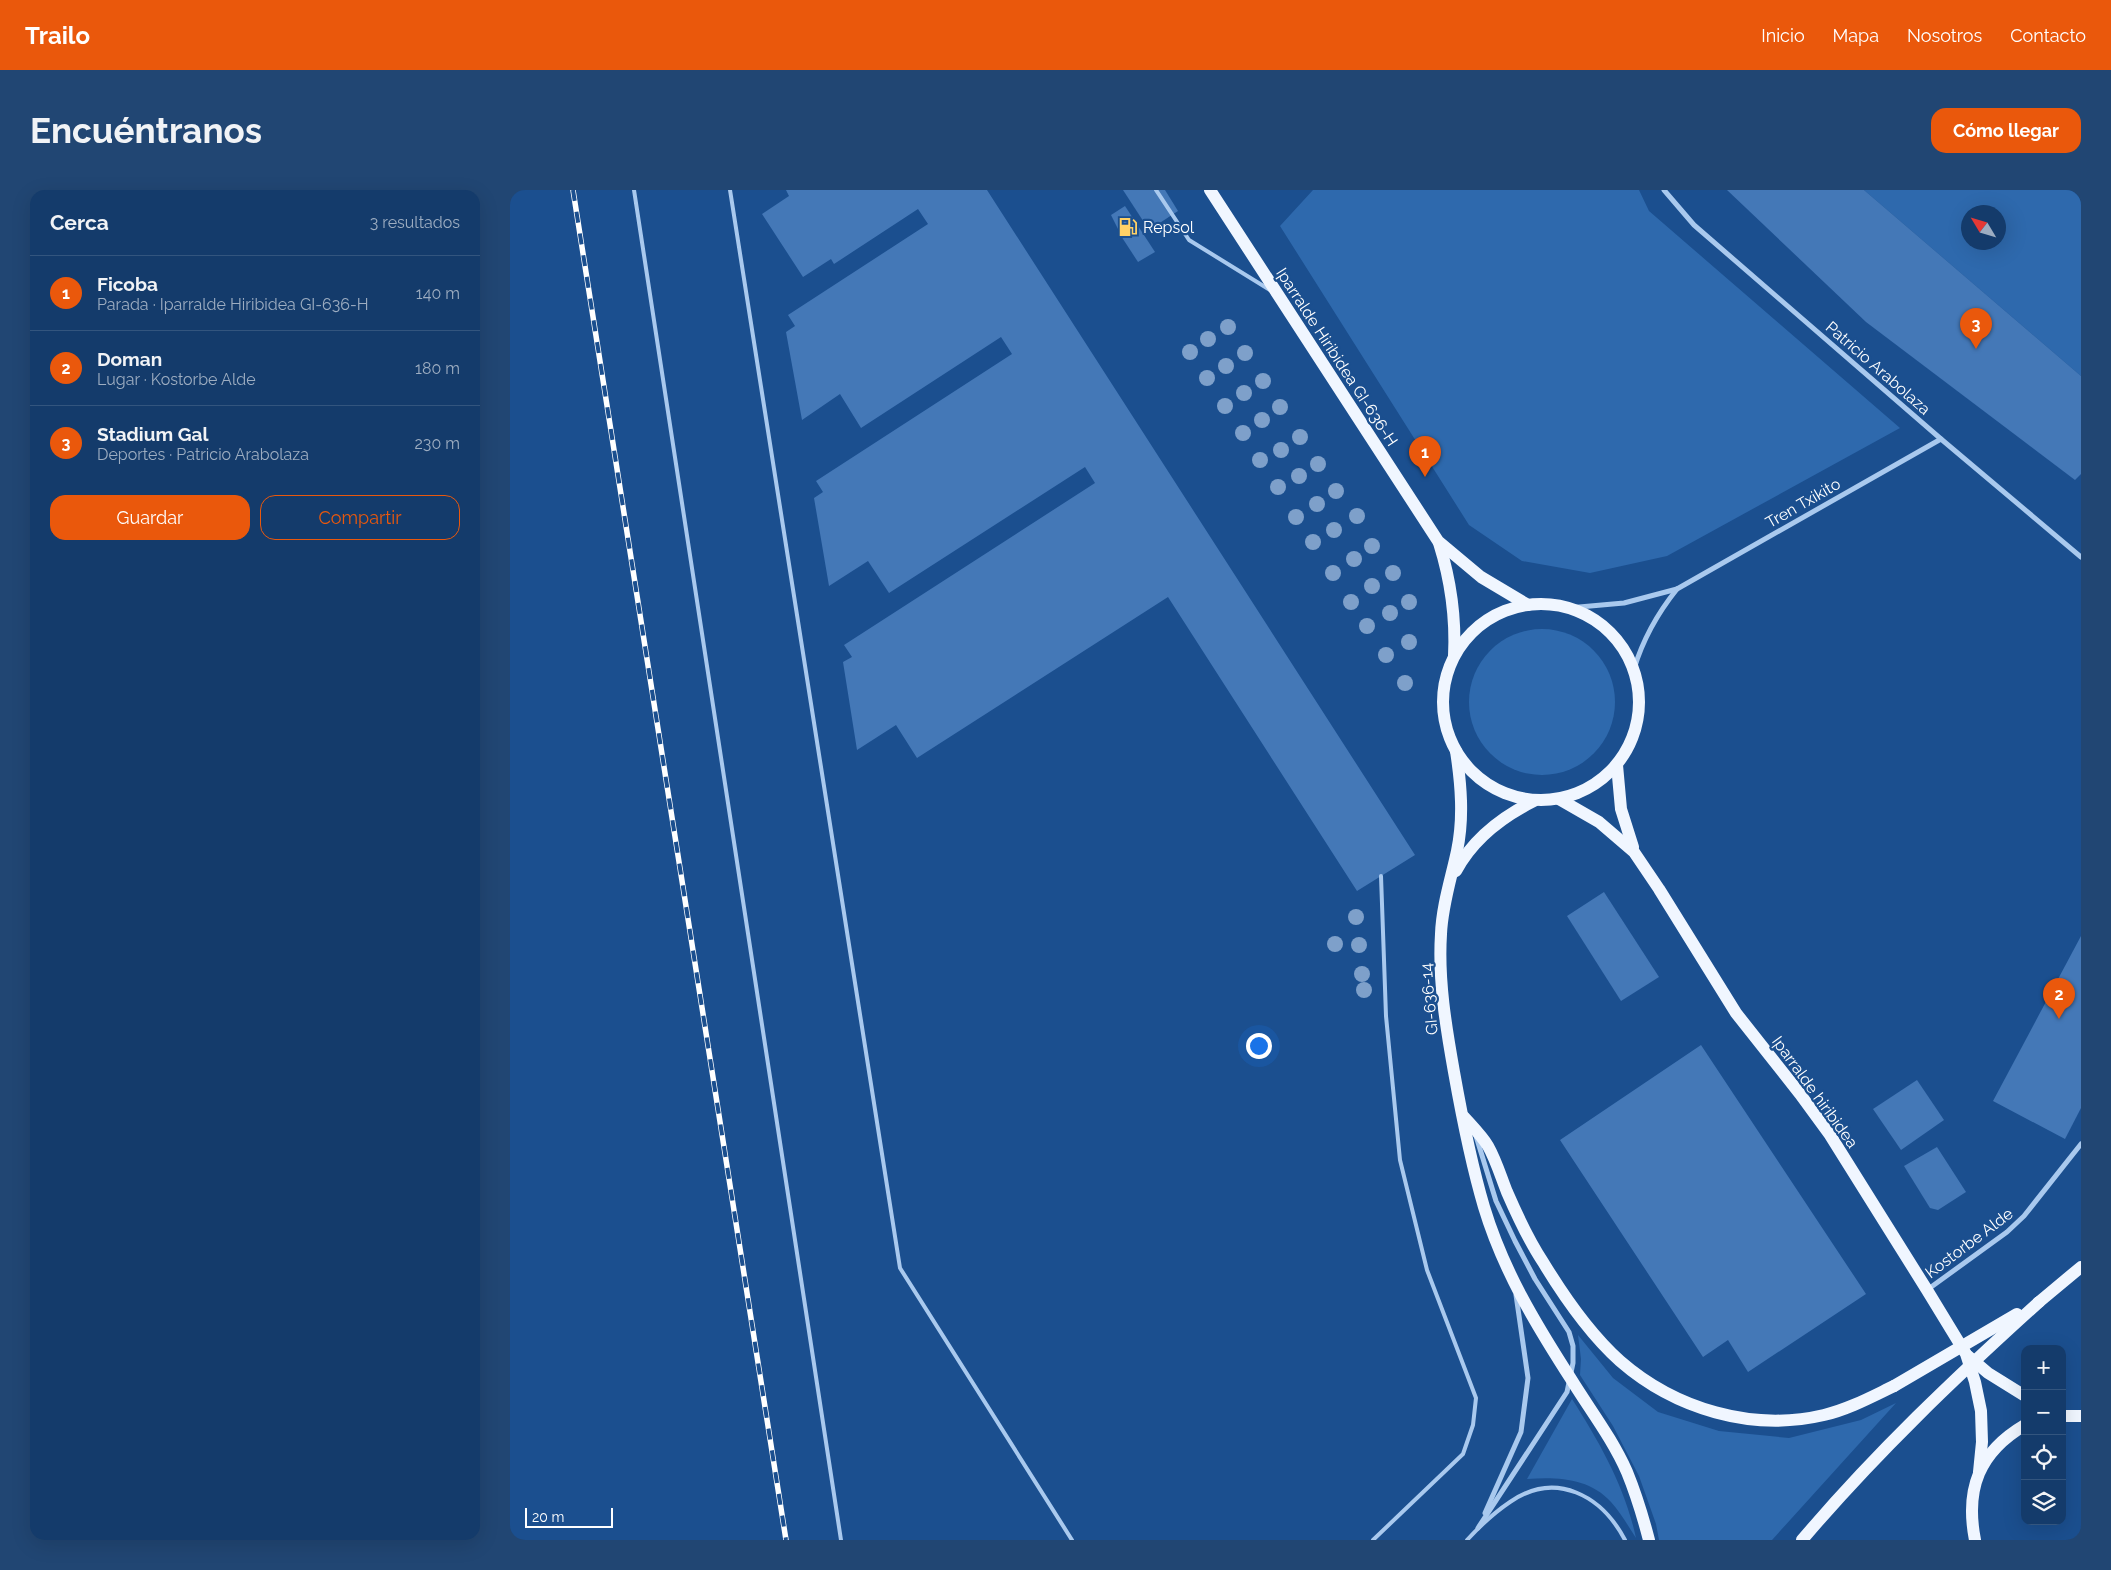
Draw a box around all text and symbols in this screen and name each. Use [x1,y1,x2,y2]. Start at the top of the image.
text: Trailo [25,21,90,50]
text: Inicio [1761,25,1805,46]
text: Mapa [1833,25,1879,46]
text: Nosotros [1907,25,1982,46]
text: Contacto [2010,25,2086,46]
button: Cómo llegar [1931,108,2081,153]
text: Encuéntranos [30,110,262,151]
north arrow [1961,205,2006,250]
text: Cerca [50,210,109,235]
text: 3 resultados [370,213,460,232]
fuel station icon: Repsol [1117,216,1139,238]
place label: Repsol [1143,218,1195,237]
street label: Iparralde Hiribidea GI-636-H [1272,264,1402,450]
text: Ficoba [97,273,158,295]
text: 1 [62,284,70,303]
text: 140 m [416,284,460,303]
text: Parada · Iparralde Hiribidea GI-636-H [97,295,368,314]
pin: 3 [1960,308,1992,349]
street label: Patricio Arabolaza [1822,317,1934,419]
text: Doman [97,348,162,370]
text: 2 [61,359,71,378]
text: 180 m [415,359,460,378]
text: Lugar · Kostorbe Alde [97,370,256,389]
text: Stadium Gal [97,423,208,445]
text: 3 [62,434,70,453]
text: 230 m [415,434,460,453]
pin: 1 [1409,436,1441,477]
text: Deportes · Patricio Arabolaza [97,445,309,464]
street label: Tren Txikito [1762,474,1844,532]
button: Guardar [50,495,250,540]
button: Compartir [260,495,460,540]
street label: GI-636-14 [1416,962,1442,1036]
pin: 2 [2043,978,2075,1019]
street label: Iparralde hiribidea [1768,1032,1862,1152]
your location [1246,1033,1272,1059]
street label: Kostorbe Alde [1921,1204,2017,1282]
map controls [2021,1345,2066,1525]
button: + [2021,1345,2066,1390]
button: − [2021,1390,2066,1435]
button: locate [2021,1435,2066,1480]
button: layers [2021,1480,2066,1525]
scale bar [525,1505,612,1528]
text: 20 m [532,1509,564,1525]

